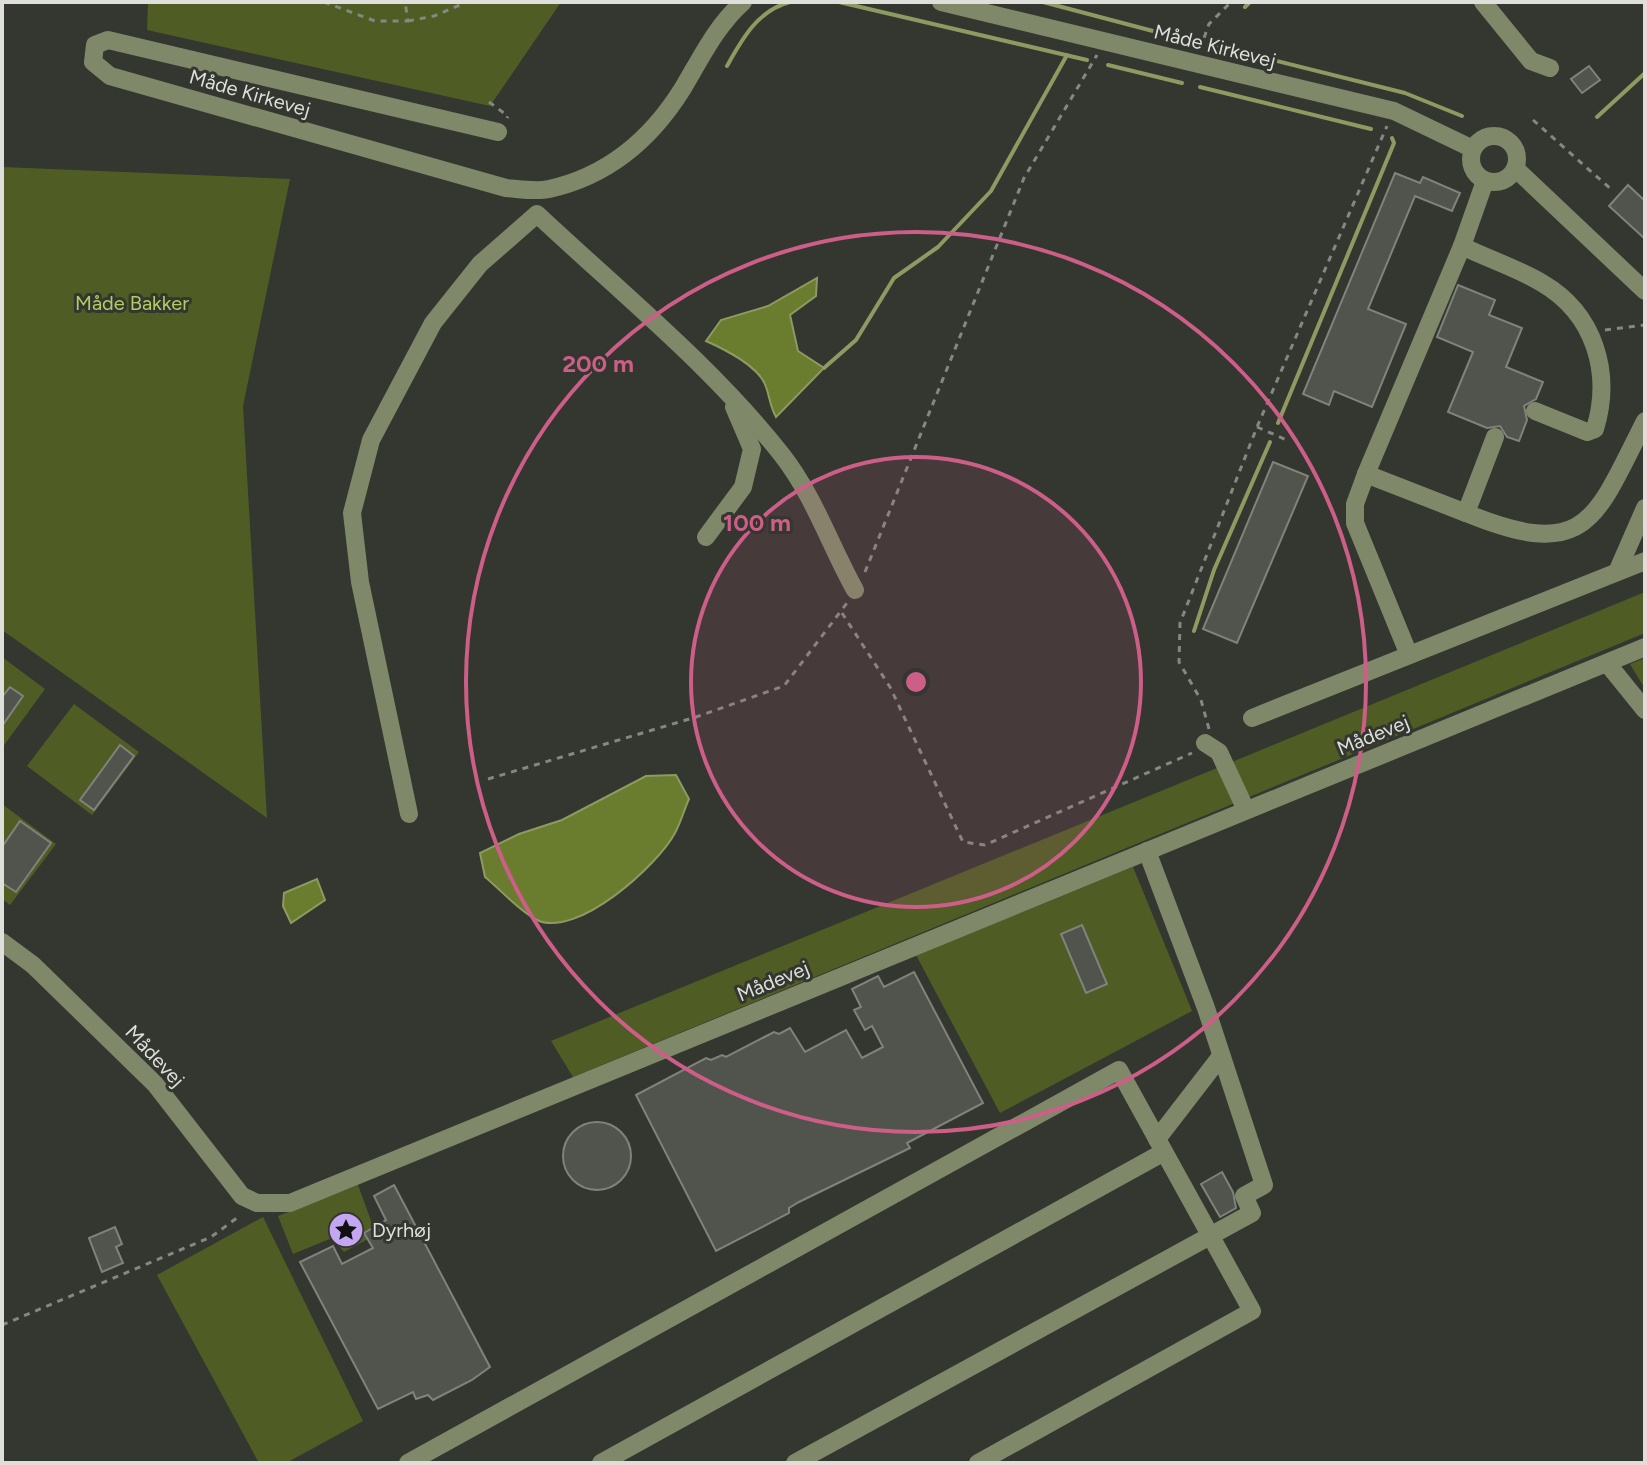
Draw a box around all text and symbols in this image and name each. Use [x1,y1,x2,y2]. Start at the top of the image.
street label: Måde Kirkevej [1152,19,1278,73]
street label: Måde Kirkevej [187,64,313,122]
park label: Måde Bakker [75,291,189,315]
text: 200 m [562,349,634,378]
text: 100 m [723,508,791,537]
centre of rings [902,668,930,696]
street label: Mådevej [1333,710,1413,760]
street label: Mådevej [733,956,813,1006]
street label: Mådevej [120,1020,190,1092]
place icon: Dyrhøj [327,1211,365,1249]
place label: Dyrhøj [372,1218,431,1242]

